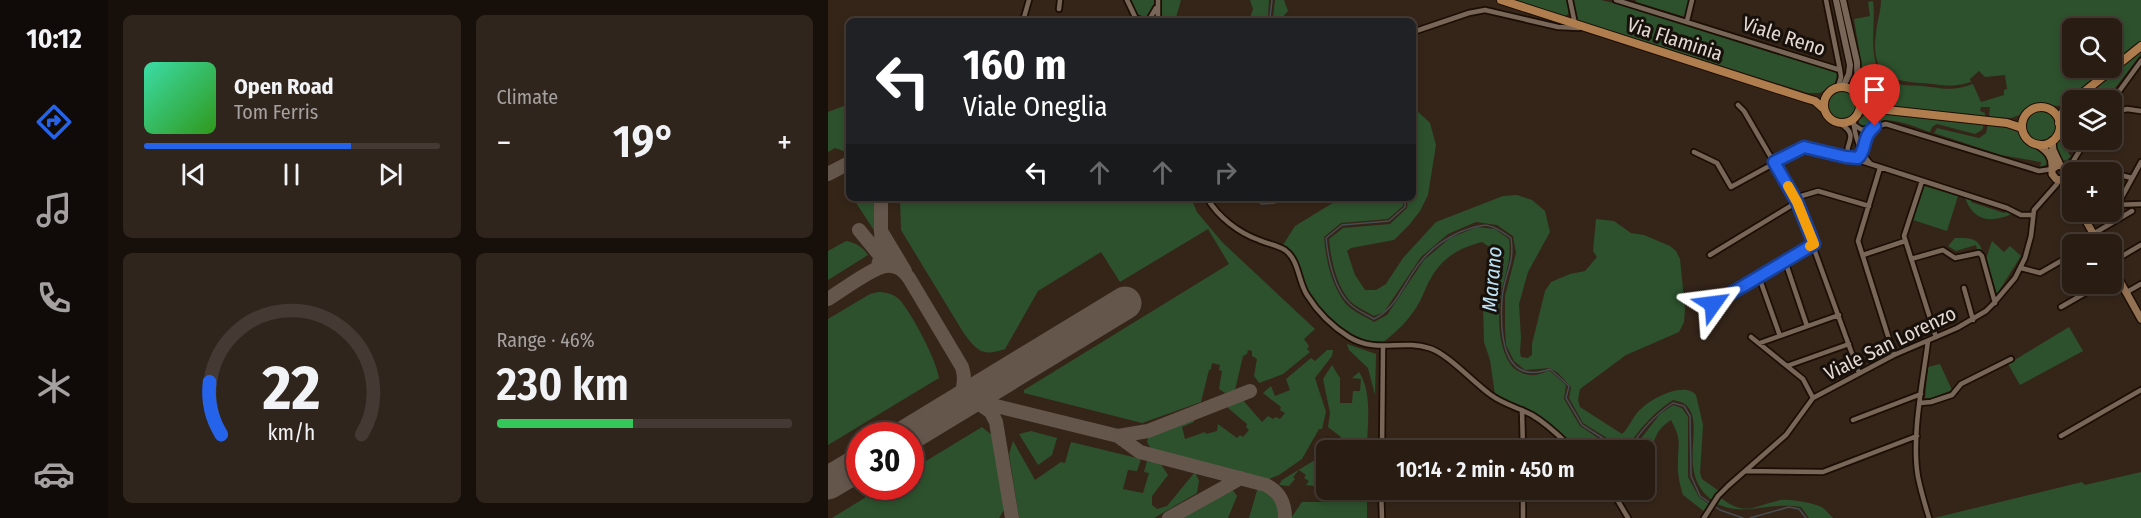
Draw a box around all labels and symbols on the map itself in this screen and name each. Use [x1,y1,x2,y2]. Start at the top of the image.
street label: Viale Reno [1739,11,1829,61]
street label: Via Flaminia [1624,12,1726,66]
pin [1849,64,1900,126]
water label: Marano [1476,245,1508,313]
position arrow [1681,272,1745,336]
street label: Viale San Lorenzo [1820,301,1960,385]
speed limit sign: 30 [846,422,924,500]

